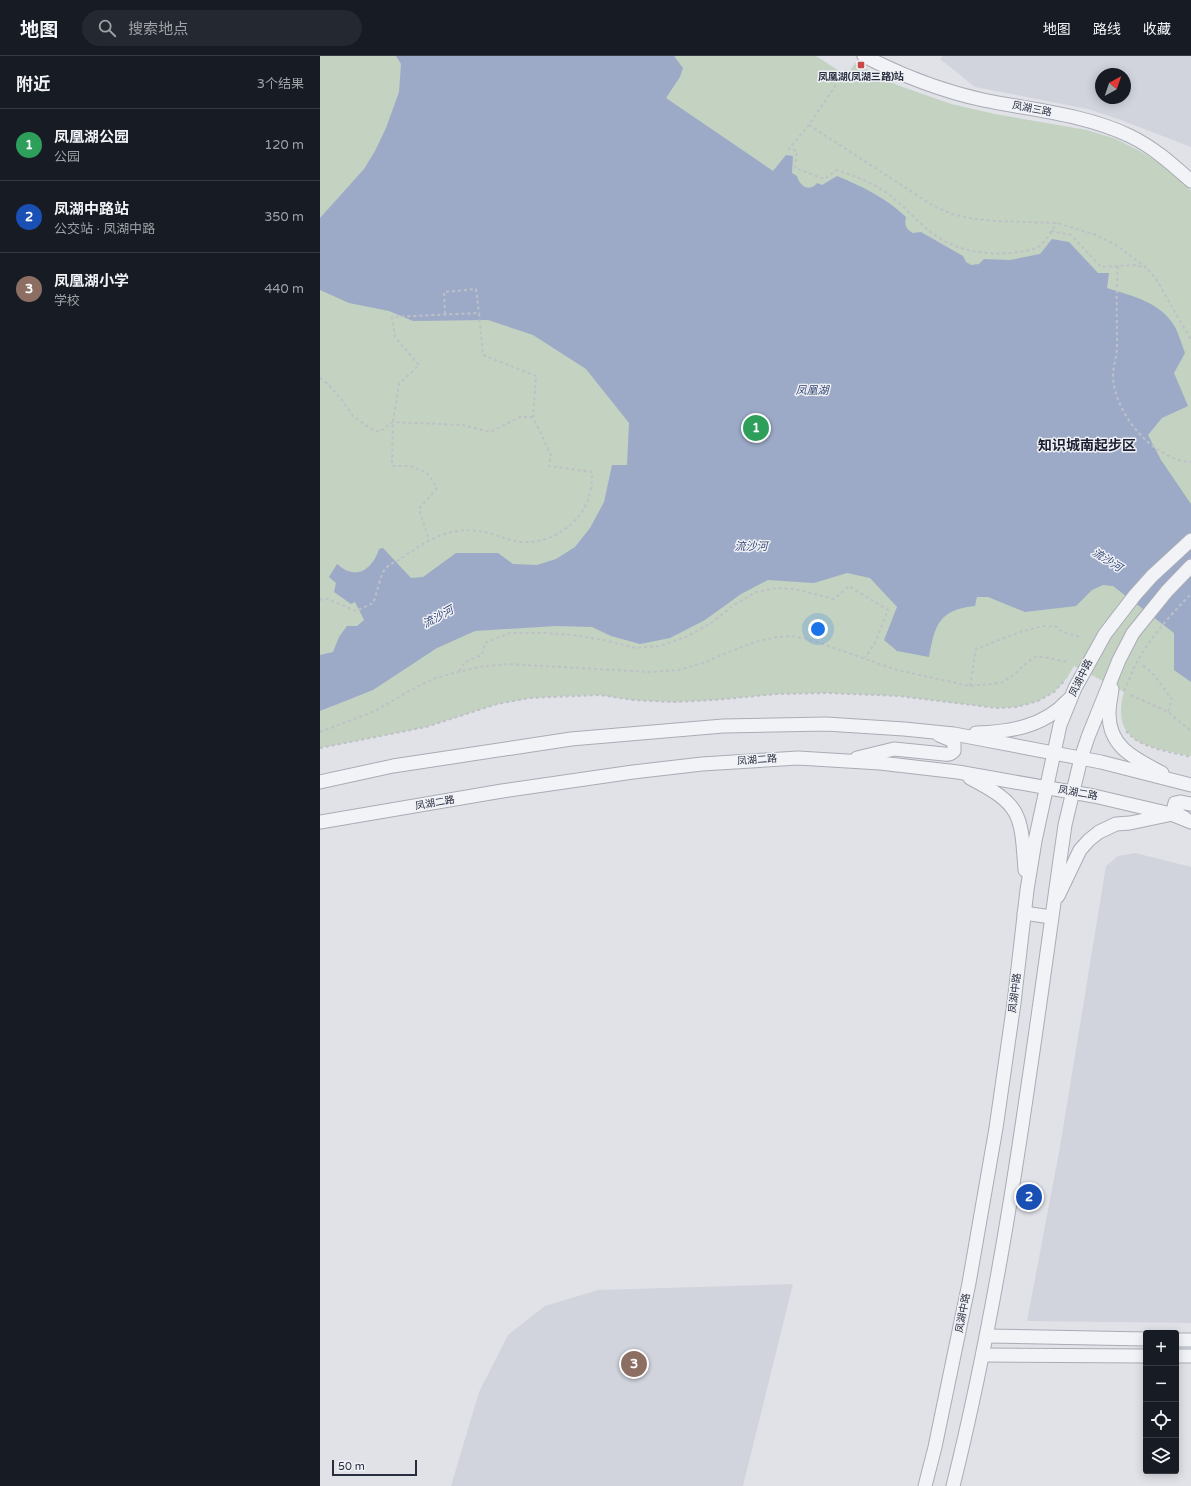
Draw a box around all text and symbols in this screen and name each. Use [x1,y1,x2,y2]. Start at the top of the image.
search box [82,10,362,46]
icon: search [96,17,118,39]
text: 地图 [20,19,58,41]
text: 搜索地点 [128,20,188,38]
text: 地图 [1043,21,1071,38]
text: 路线 [1093,21,1121,38]
text: 收藏 [1143,21,1171,38]
marker: 凤凰湖(凤湖三路)站 [856,60,866,70]
north arrow [1095,68,1131,104]
place label: 凤凰湖(凤湖三路)站 [818,71,904,83]
text: 附近 [16,74,50,95]
text: 3个结果 [257,76,304,92]
street label: 凤湖三路 [1011,99,1053,119]
text: 凤凰湖公园 [54,128,129,146]
text: 1 [25,137,33,153]
text: 120 m [264,137,304,153]
text: 公园 [54,149,80,165]
text: 凤湖中路站 [54,200,129,218]
text: 2 [25,209,33,225]
text: 350 m [264,209,304,225]
text: 公交站 · 凤湖中路 [54,221,155,237]
text: 凤凰湖小学 [54,272,129,290]
text: 3 [25,281,33,297]
text: 440 m [264,281,304,297]
text: 学校 [54,293,80,309]
water label: 凤凰湖 [796,384,830,397]
pin: 1 [743,413,769,443]
district label: 知识城南起步区 [1038,437,1136,454]
water label: 流沙河 [735,540,769,553]
water label: 流沙河 [1090,546,1126,575]
water label: 流沙河 [420,602,457,631]
your location [808,619,828,639]
street label: 凤湖中路 [1067,657,1095,699]
street label: 凤湖二路 [737,753,777,767]
street label: 凤湖二路 [1057,784,1099,802]
street label: 凤湖二路 [414,794,456,812]
street label: 凤湖中路 [1007,972,1023,1014]
pin: 2 [1016,1182,1042,1212]
street label: 凤湖中路 [953,1292,973,1334]
map controls [1143,1330,1179,1474]
button: + [1143,1330,1179,1366]
pin: 3 [621,1349,647,1379]
button: − [1143,1366,1179,1402]
button: locate [1143,1402,1179,1438]
button: layers [1143,1438,1179,1474]
scale bar [332,1458,417,1477]
text: 50 m [338,1460,365,1473]

